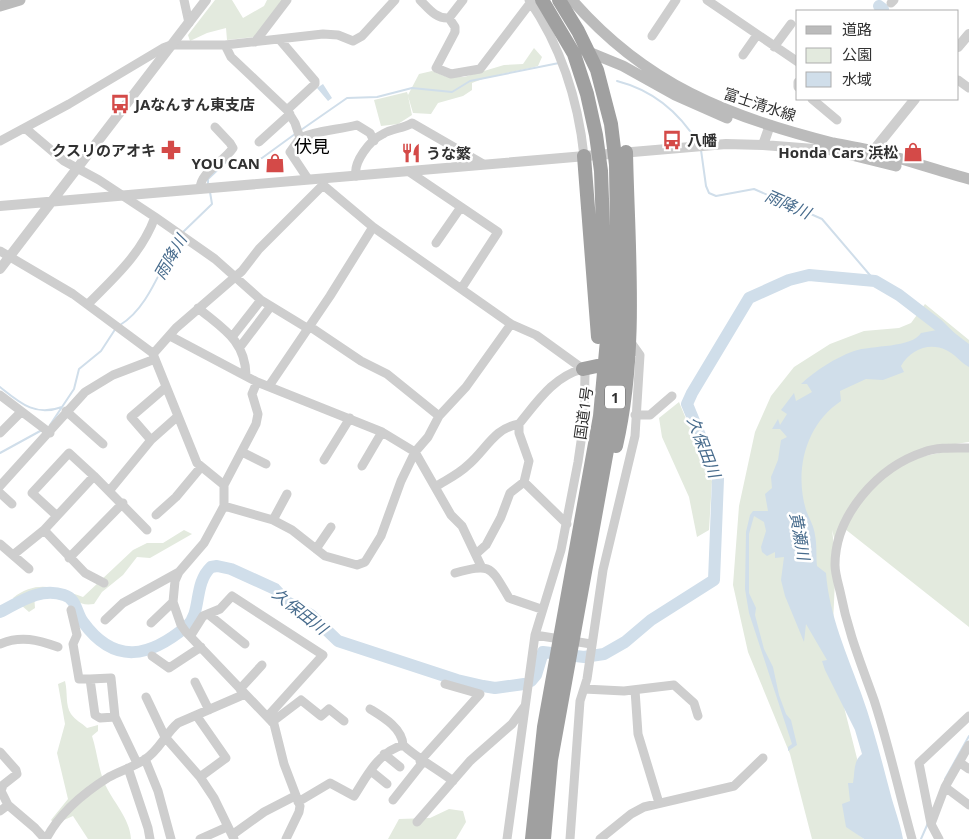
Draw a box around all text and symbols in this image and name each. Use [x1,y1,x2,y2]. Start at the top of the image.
legend [796,10,959,100]
text: 道路 [842,19,872,39]
text: 公園 [842,44,872,64]
text: 水域 [842,69,872,89]
street label: 富士清水線 [721,83,799,125]
bus stop icon: JAなんすん東支店 [109,93,131,115]
place label: JAなんすん東支店 [133,94,255,114]
bus stop icon: 八幡 [661,129,683,151]
place label: 八幡 [687,130,717,150]
district label: 伏見 [294,134,330,158]
pharmacy icon: クスリのアオキ [160,139,182,161]
place label: クスリのアオキ [51,140,156,160]
shop icon: Honda Cars 浜松 [902,141,924,163]
restaurant icon: うな繁 [400,142,422,164]
place label: Honda Cars 浜松 [778,142,898,162]
place label: うな繁 [426,143,471,163]
shop icon: YOU CAN [264,152,286,174]
place label: YOU CAN [192,153,260,173]
water label: 雨降川 [762,184,816,225]
water label: 雨降川 [148,229,193,283]
street label: 国道1号 [569,385,597,441]
road number: 1 [605,386,625,408]
water label: 久保田川 [682,413,726,483]
water label: 黄瀬川 [785,510,815,564]
water label: 久保田川 [268,583,334,641]

